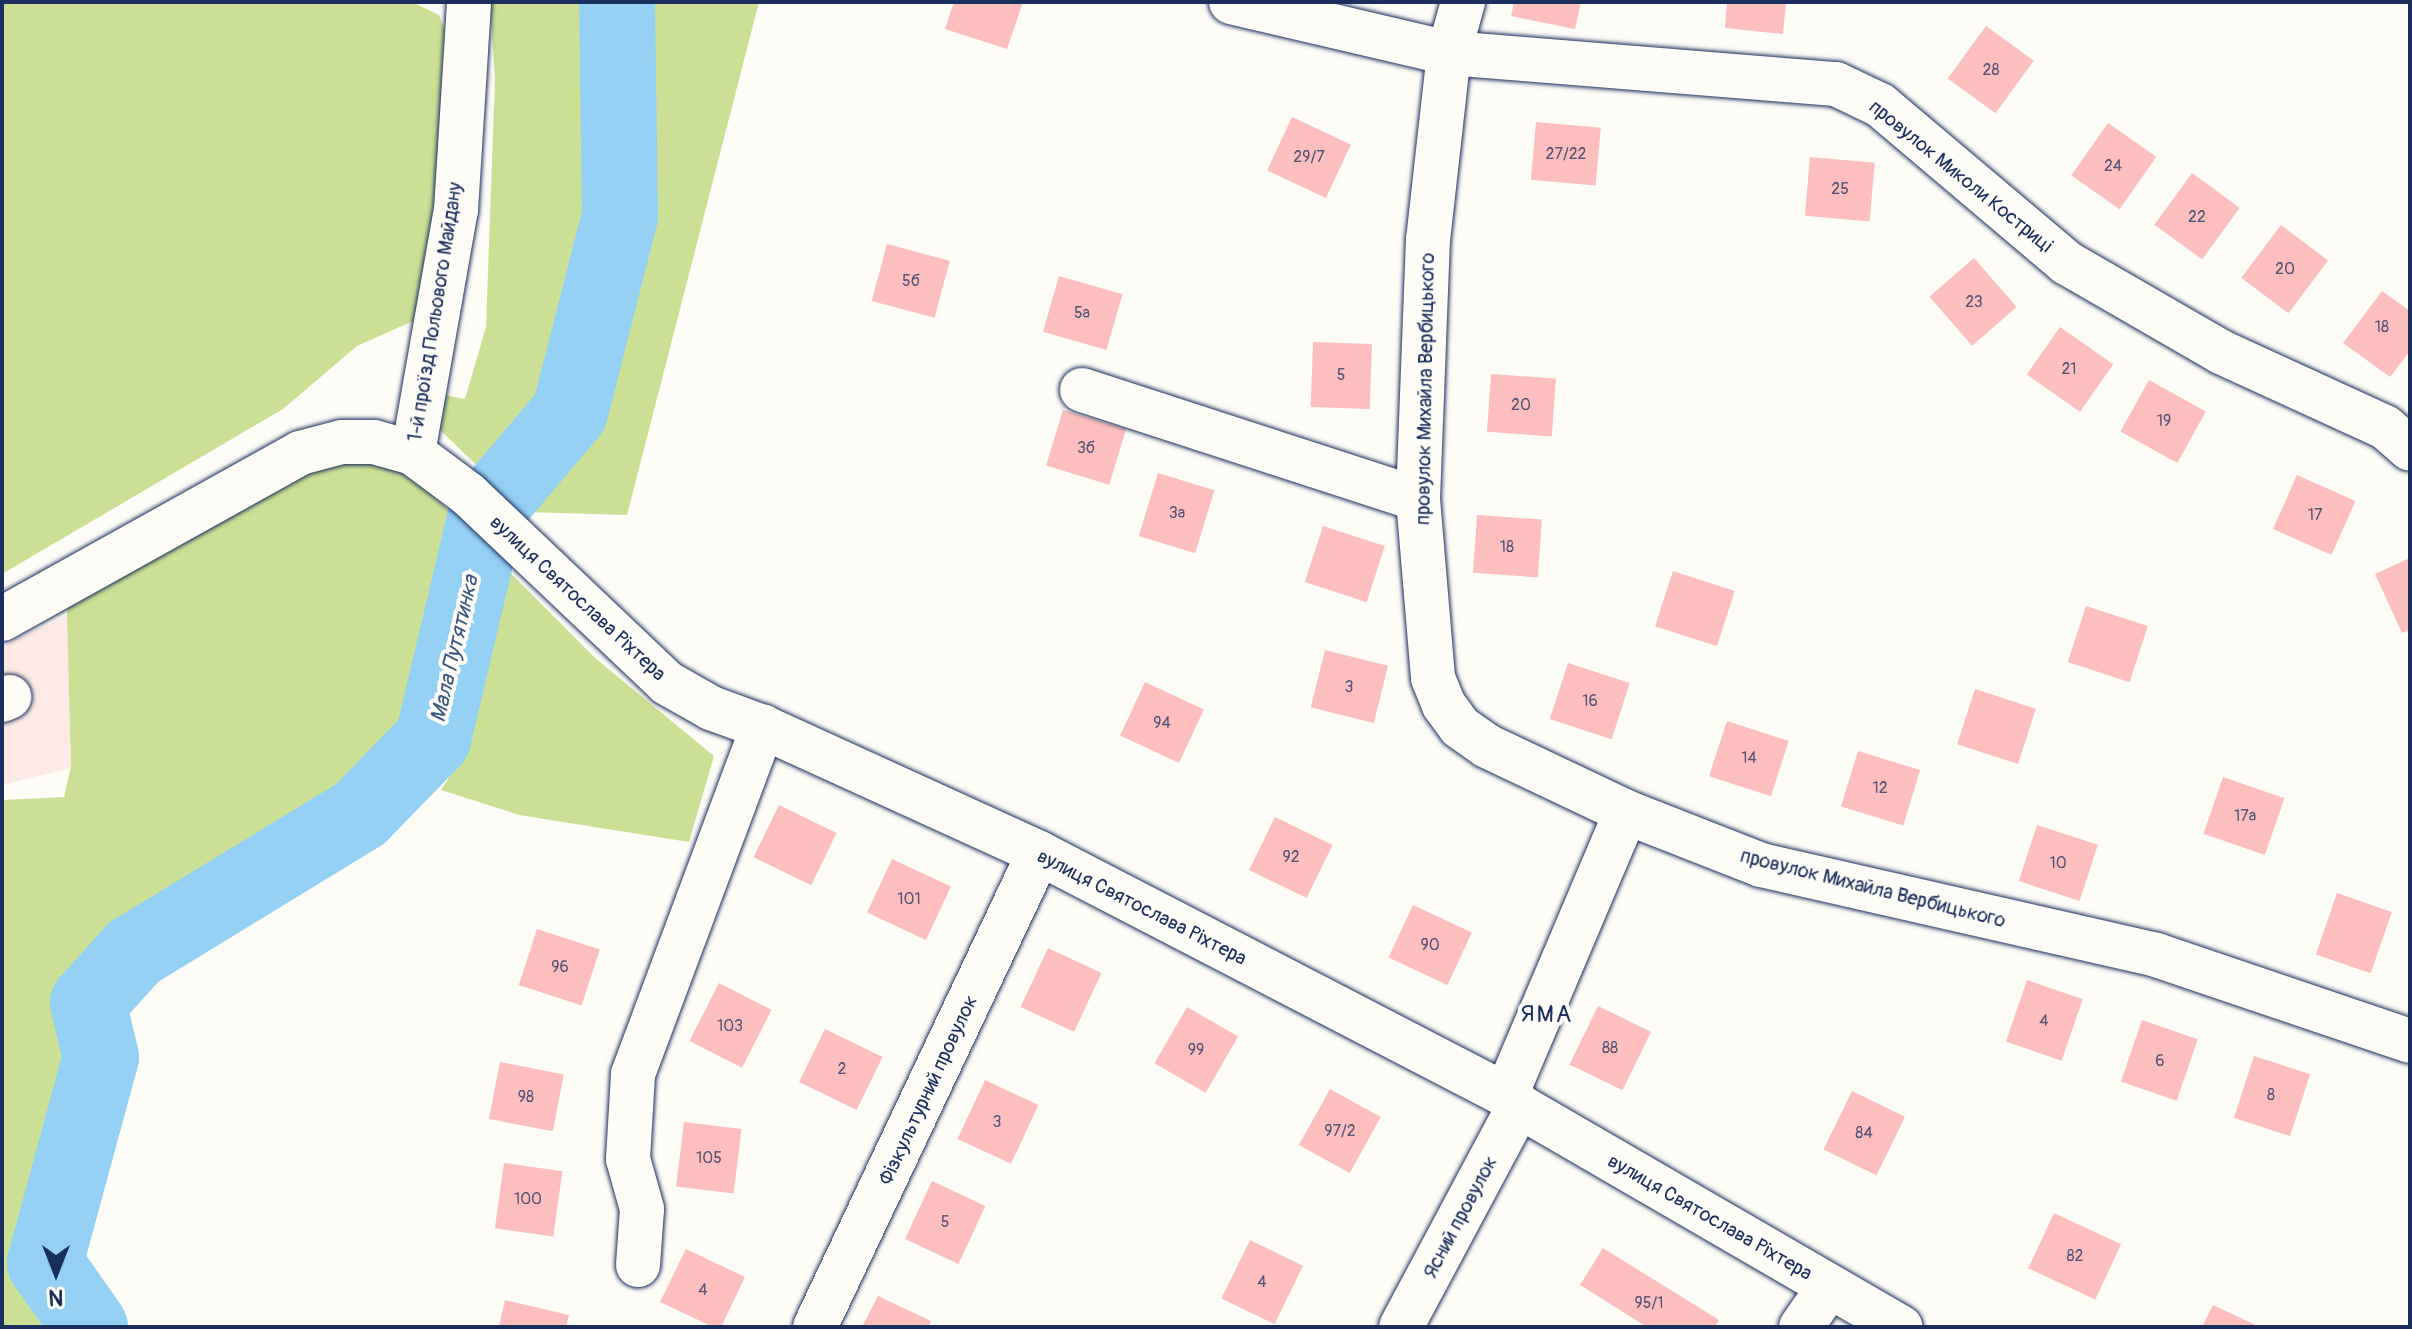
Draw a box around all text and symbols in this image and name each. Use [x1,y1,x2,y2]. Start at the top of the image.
house number: 28 [1982,60,2000,80]
street label: провулок Миколи Костриці [1864,95,2058,257]
house number: 27/22 [1545,144,1587,164]
house number: 29/7 [1293,147,1325,167]
house number: 24 [2104,156,2122,176]
house number: 25 [1831,179,1849,199]
street label: 1-й проїзд Польового Майдану [403,181,467,443]
house number: 22 [2188,207,2206,227]
street label: провулок Михайла Вербицького [1411,253,1439,525]
house number: 20 [2275,259,2295,279]
house number: 5б [902,271,920,291]
house number: 23 [1965,292,1983,312]
house number: 5а [1074,303,1090,323]
house number: 18 [2375,317,2389,337]
house number: 21 [2061,359,2077,379]
house number: 5 [1337,365,1345,385]
house number: 20 [1511,395,1531,415]
house number: 19 [2157,411,2171,431]
house number: 3б [1077,438,1095,458]
house number: 3а [1169,503,1185,523]
house number: 17 [2308,505,2322,525]
street label: вулиця Святослава Ріхтера [485,510,671,686]
house number: 18 [1500,537,1514,557]
water label: Мала Путятинка [425,573,485,725]
house number: 3 [1345,677,1353,697]
house number: 16 [1582,691,1598,711]
house number: 94 [1153,713,1171,733]
house number: 14 [1741,748,1757,768]
house number: 12 [1872,778,1888,798]
house number: 17а [2234,806,2256,826]
street label: провулок Михайла Вербицького [1738,843,2008,933]
street label: вулиця Святослава Ріхтера [1033,844,1251,970]
house number: 92 [1282,847,1300,867]
house number: 10 [2049,853,2067,873]
house number: 101 [897,889,921,909]
house number: 90 [1420,935,1440,955]
house number: 96 [551,957,569,977]
street label: Фізкультурний провулок [874,991,982,1189]
district label: ЯМА [1521,1001,1573,1029]
house number: 4 [2039,1011,2049,1031]
house number: 103 [717,1016,743,1036]
house number: 88 [1602,1038,1618,1058]
house number: 99 [1188,1040,1204,1060]
house number: 6 [2155,1051,2165,1071]
house number: 2 [838,1059,846,1079]
house number: 8 [2267,1085,2275,1105]
house number: 98 [518,1087,534,1107]
house number: 3 [993,1112,1001,1132]
house number: 97/2 [1324,1121,1356,1141]
house number: 84 [1855,1123,1873,1143]
house number: 105 [696,1148,722,1168]
street label: вулиця Святослава Ріхтера [1604,1149,1816,1285]
street label: Ясний провулок [1418,1152,1502,1282]
house number: 100 [514,1189,542,1209]
house number: 5 [941,1212,949,1232]
north arrow [16,1233,96,1313]
house number: 82 [2066,1246,2084,1266]
house number: 4 [1257,1272,1267,1292]
house number: 4 [698,1280,708,1300]
text: N [49,1283,63,1311]
house number: 95/1 [1635,1293,1663,1313]

